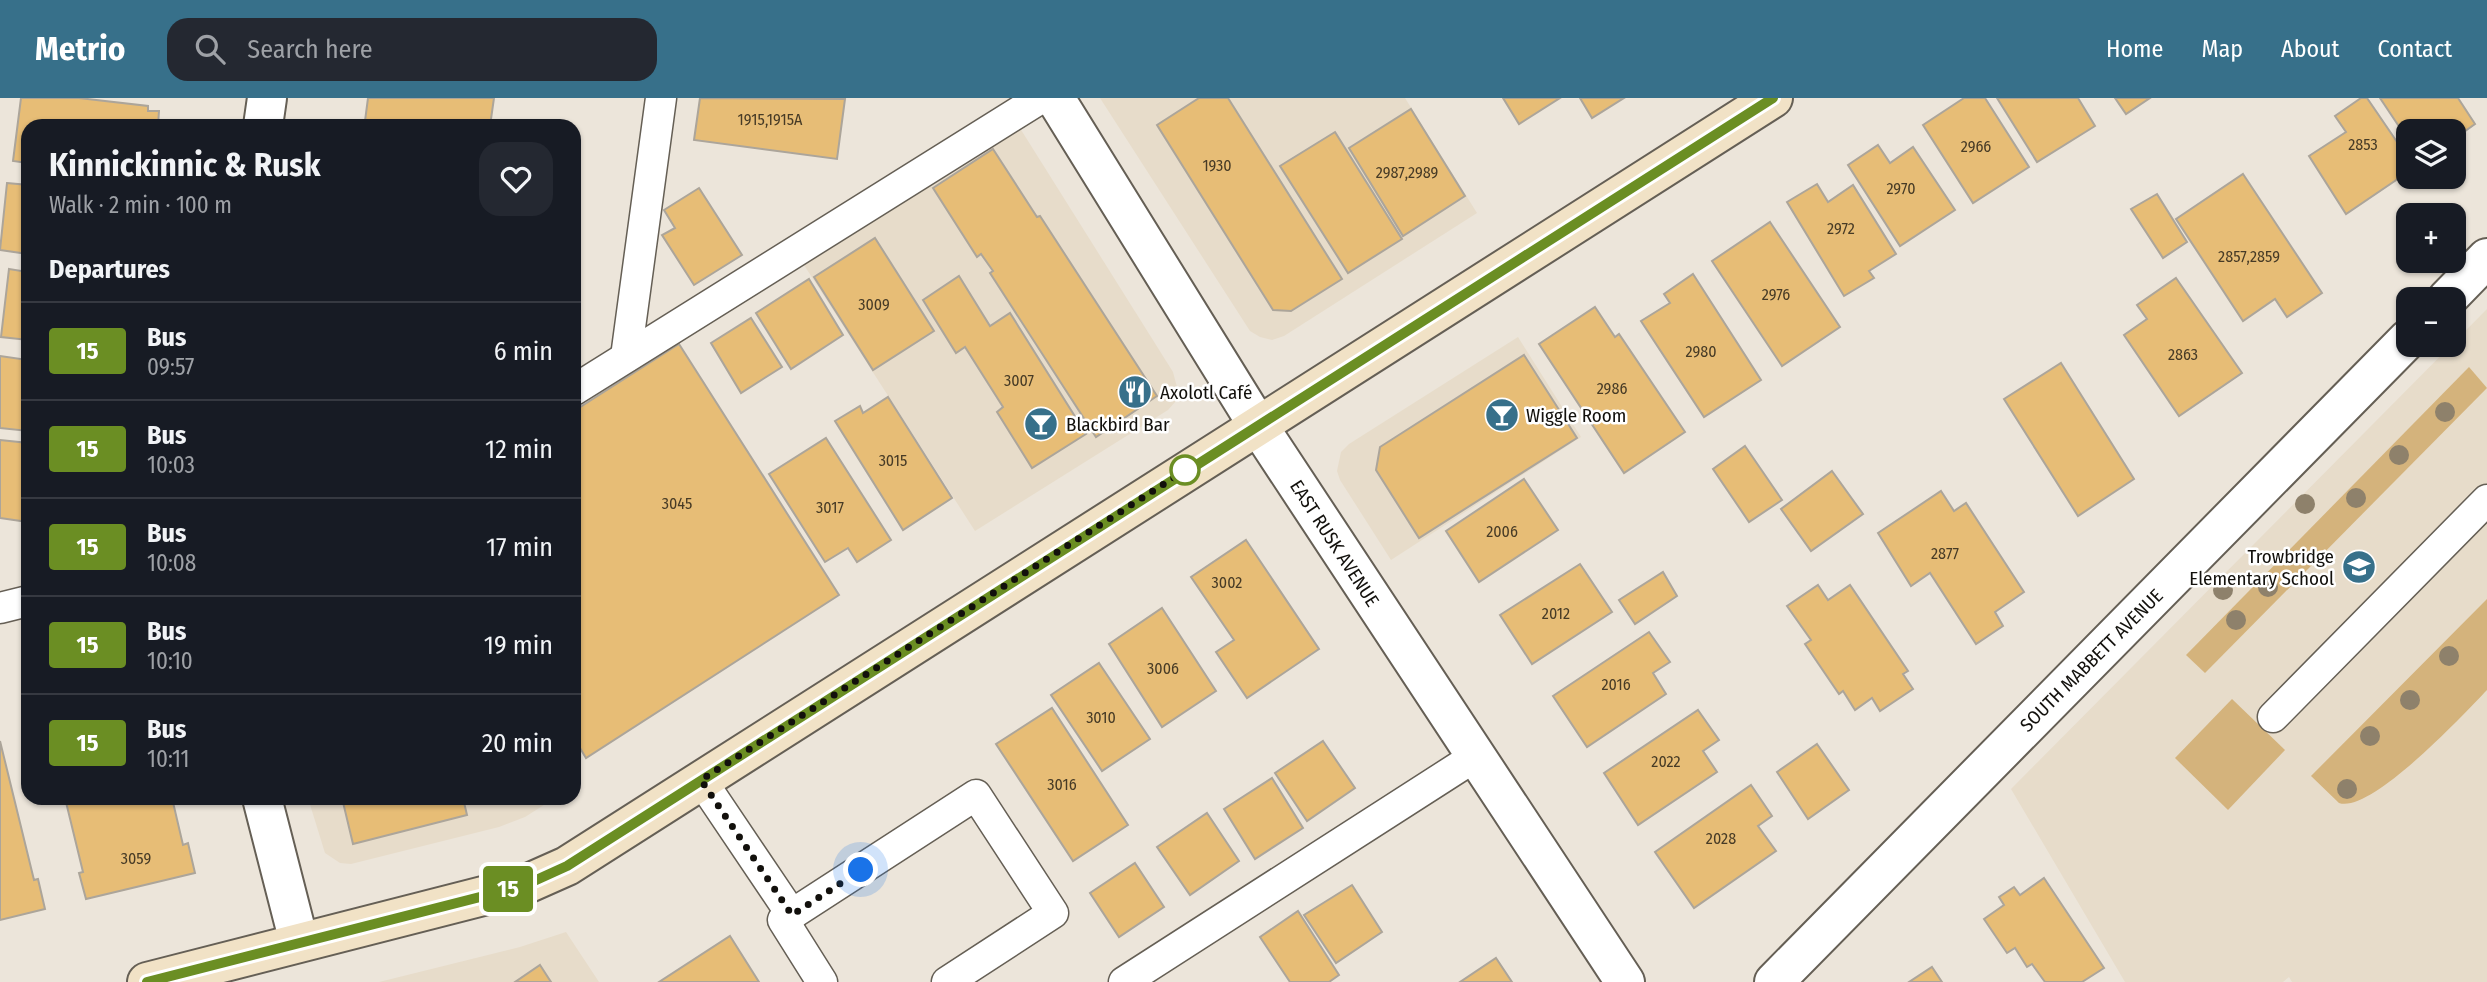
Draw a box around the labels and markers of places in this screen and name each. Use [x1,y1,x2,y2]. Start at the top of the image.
restaurant icon: Axolotl Café [1116,373,1154,411]
place label: Axolotl Café [1160,381,1252,404]
bar icon: Wiggle Room [1483,396,1521,434]
place label: Wiggle Room [1526,404,1626,427]
bar icon: Blackbird Bar [1022,405,1060,443]
place label: Blackbird Bar [1066,413,1170,436]
unlabelled marker [1170,455,1200,485]
place label: Trowbridge Elementary School [2189,545,2334,590]
school or university icon: Trowbridge Elementary School [2340,548,2378,586]

